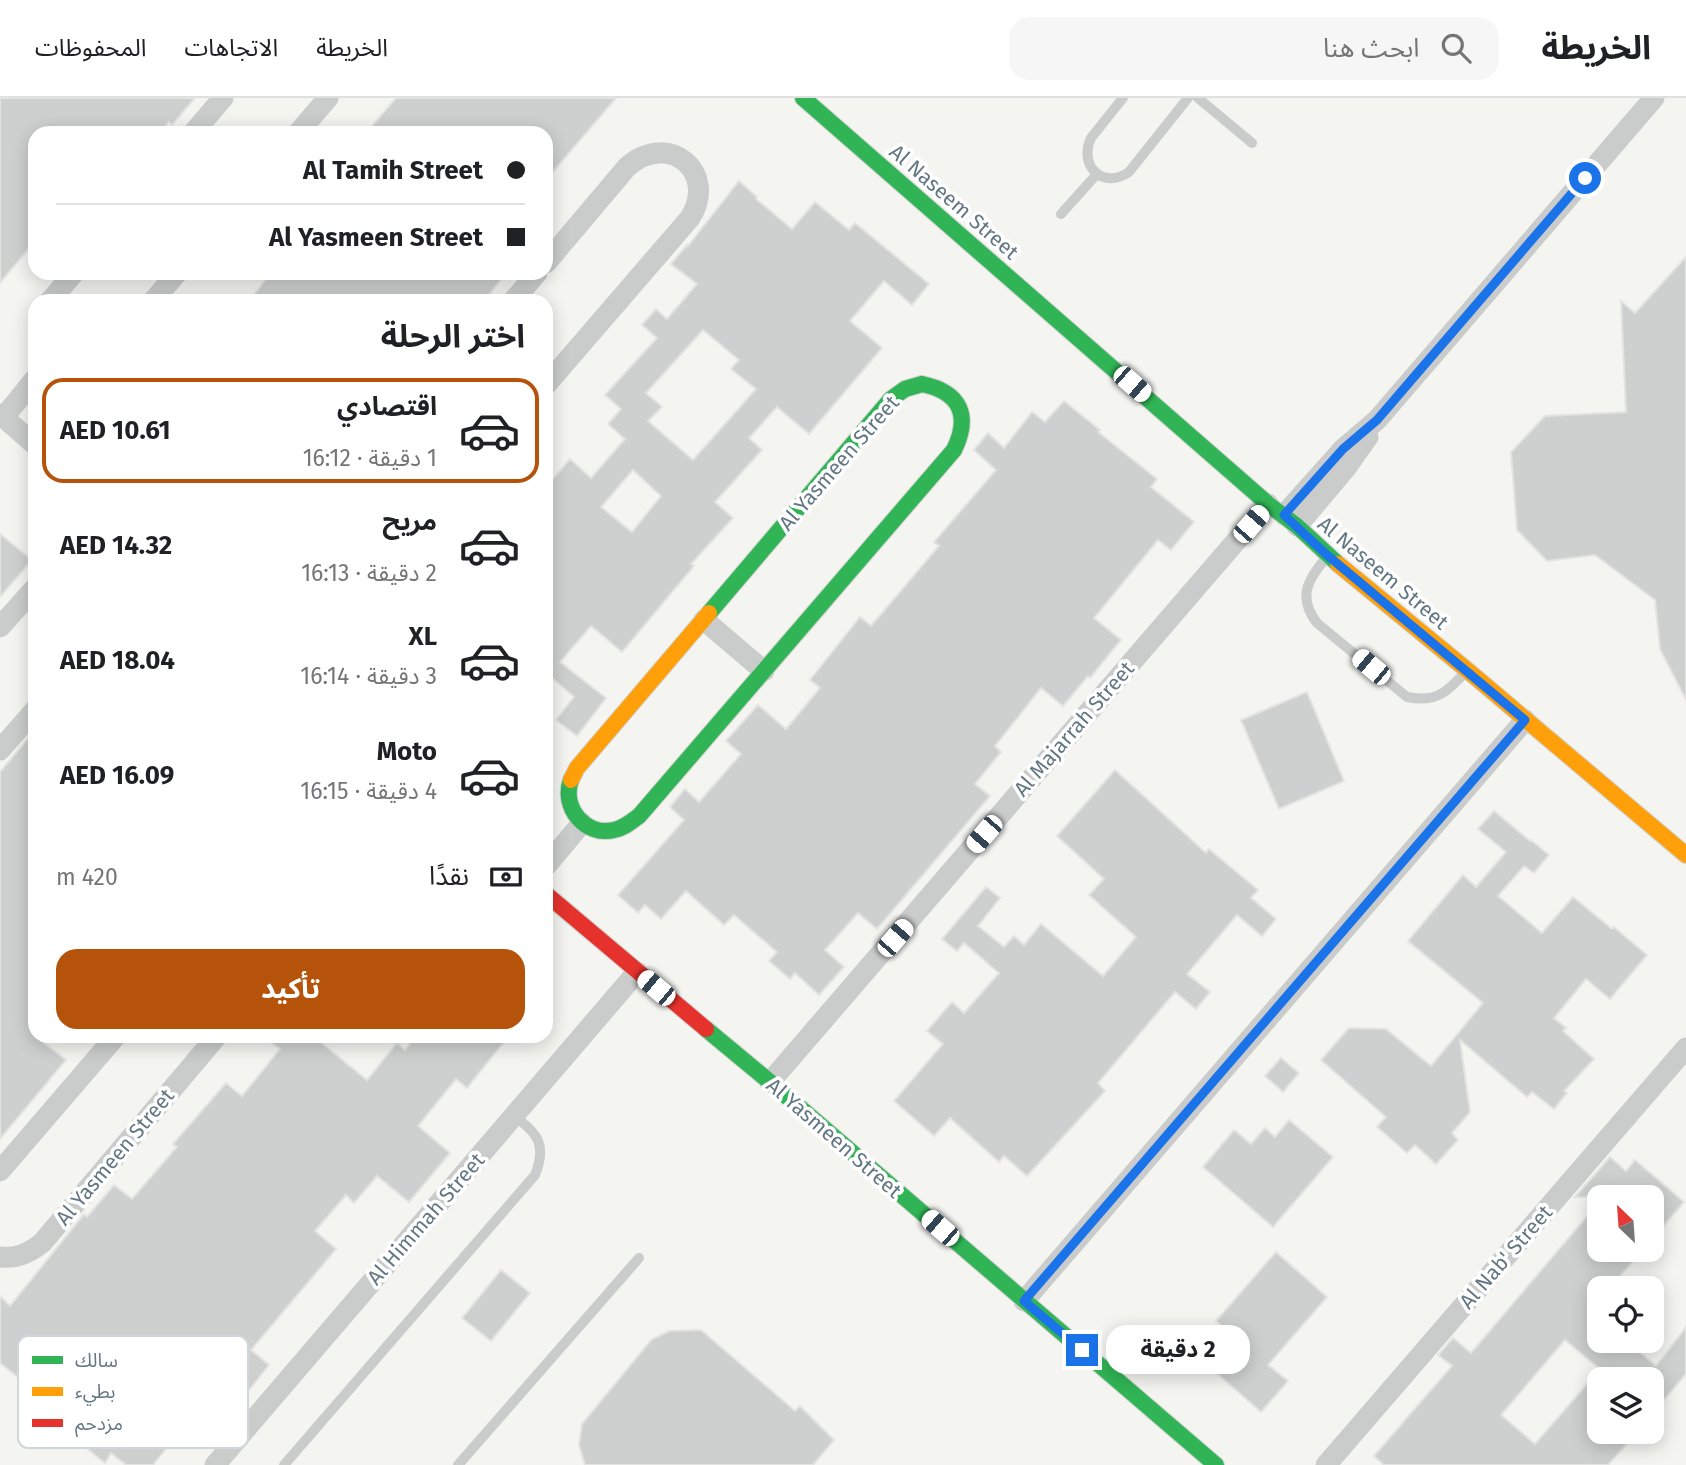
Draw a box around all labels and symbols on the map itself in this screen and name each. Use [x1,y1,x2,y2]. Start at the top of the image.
street label: Al Naseem Street [884,139,1024,265]
route start [1569,162,1601,194]
car [1110,362,1155,406]
street label: Al Yasmeen Street [773,390,905,536]
car [1230,501,1273,547]
street label: Al Naseem Street [1312,511,1454,635]
car [1349,645,1394,689]
street label: Al Majarrah Street [1008,656,1140,802]
car [963,811,1006,857]
car [874,915,917,961]
car [634,966,679,1010]
street label: Al Yasmeen Street [761,1072,907,1204]
street label: Al Yasmeen Street [50,1083,180,1231]
street label: Al Himmah Street [362,1147,491,1290]
north arrow [1587,1185,1664,1262]
street label: Al Nab' Street [1454,1200,1558,1314]
car [918,1206,963,1250]
callout: 2 دقيقة [1106,1326,1250,1374]
route end [1066,1334,1098,1366]
legend [18,1336,248,1448]
text: سالك [75,1349,118,1372]
text: بطيء [75,1380,115,1406]
text: مزدحم [75,1412,123,1438]

